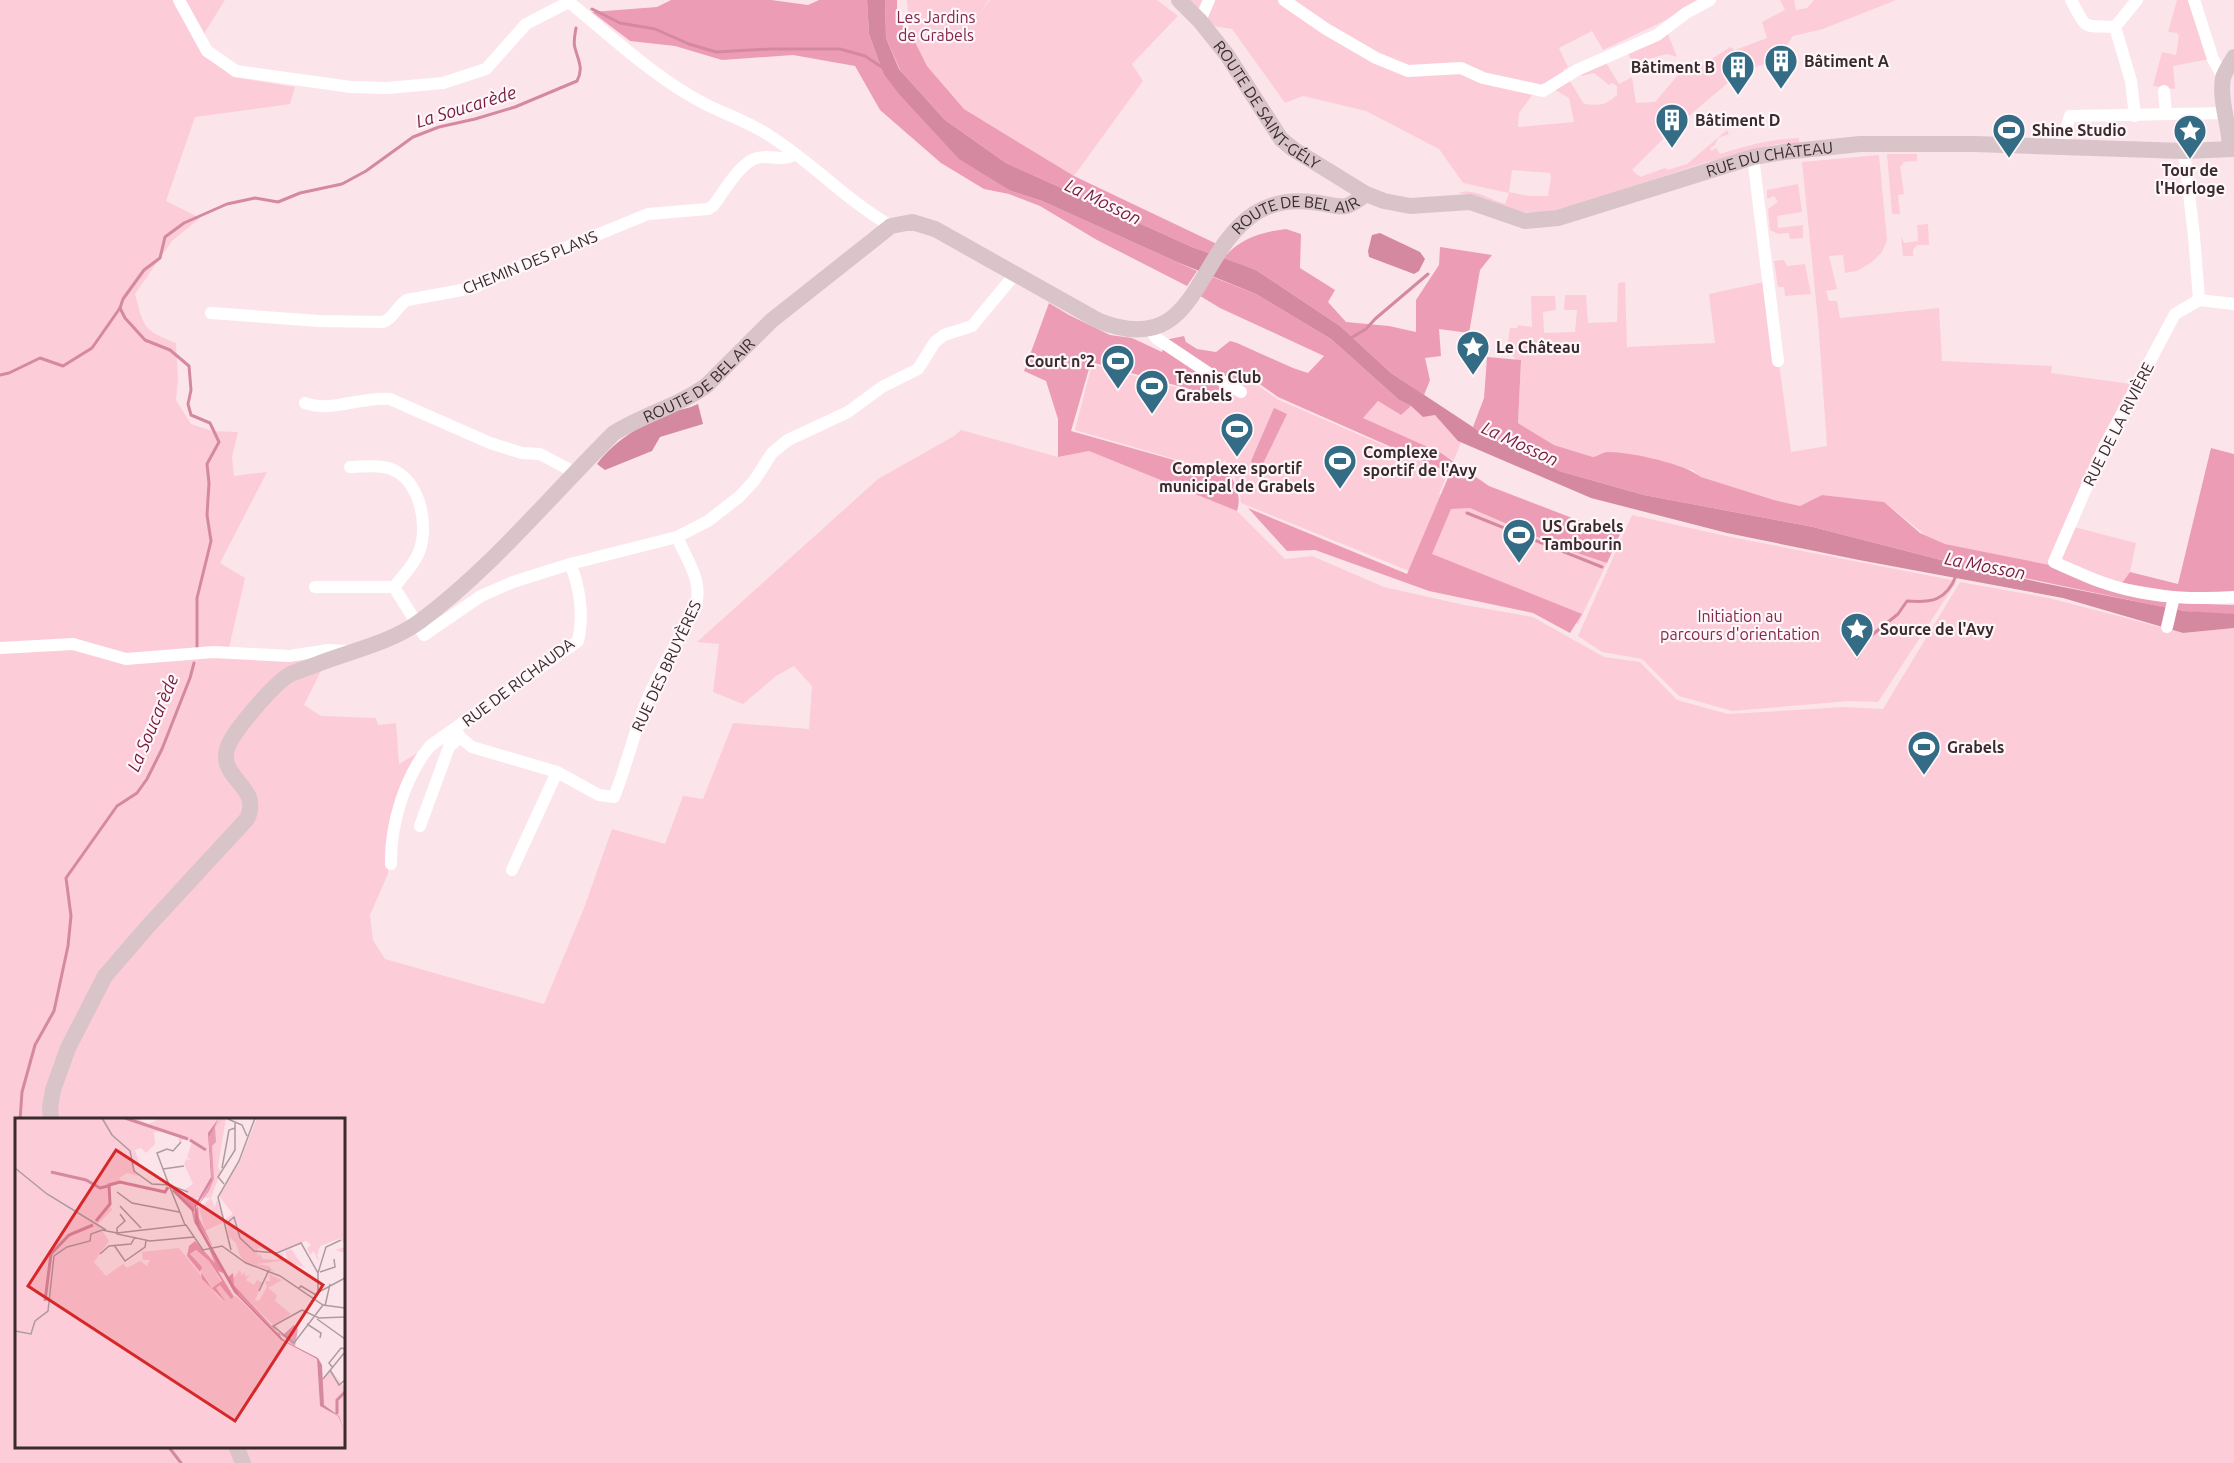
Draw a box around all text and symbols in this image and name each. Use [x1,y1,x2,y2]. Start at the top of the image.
park label: Les Jardins de Grabels [896,8,976,44]
street label: ROUTE DE SAINT-GÉLY [1210,37,1324,173]
building icon: Bâtiment A [1763,43,1799,90]
building icon: Bâtiment B [1720,49,1756,96]
place label: Bâtiment A [1804,52,1890,70]
place label: Bâtiment B [1631,58,1715,76]
water label: La Soucarède [413,81,518,131]
building icon: Bâtiment D [1654,102,1690,149]
place label: Bâtiment D [1695,111,1780,129]
sports icon: Shine Studio [1991,112,2027,159]
place icon: Tour de l'Horloge [2172,113,2208,160]
place label: Shine Studio [2032,121,2126,139]
street label: RUE DU CHÂTEAU [1704,138,1834,180]
place label: Tour de l'Horloge [2155,161,2225,197]
water label: La Mosson [1062,174,1145,228]
street label: ROUTE DE BEL AIR [1228,192,1362,238]
street label: CHEMIN DES PLANS [460,227,600,297]
place icon: Le Château [1455,329,1491,376]
street label: ROUTE DE BEL AIR [640,334,758,426]
place label: Le Château [1496,338,1580,356]
sports icon: Court n°2 [1100,343,1136,390]
place label: Court n°2 [1025,352,1095,370]
street label: RUE DE LA RIVIÈRE [2077,358,2157,489]
sports icon: Tennis Club Grabels [1134,368,1170,415]
place label: Tennis Club Grabels [1175,368,1261,404]
sports icon: Complexe sportif municipal de Grabels [1219,411,1255,458]
water label: La Mosson [1479,417,1562,469]
sports icon: Complexe sportif de l'Avy [1322,443,1358,490]
place label: Complexe sportif de l'Avy [1363,443,1477,479]
place label: Complexe sportif municipal de Grabels [1159,459,1315,495]
sports icon: US Grabels Tambourin [1501,517,1537,564]
place label: US Grabels Tambourin [1542,517,1624,553]
water label: La Mosson [1943,547,2027,583]
street label: RUE DES BRUYÈRES [626,597,704,734]
park label: Initiation au parcours d'orientation [1660,607,1820,643]
place icon: Source de l'Avy [1839,611,1875,658]
place label: Source de l'Avy [1880,620,1994,638]
street label: RUE DE RICHAUDA [459,634,578,730]
water label: La Soucarède [123,671,182,774]
sports icon: Grabels [1906,729,1942,776]
place label: Grabels [1947,738,2004,756]
inset map [15,1118,345,1448]

